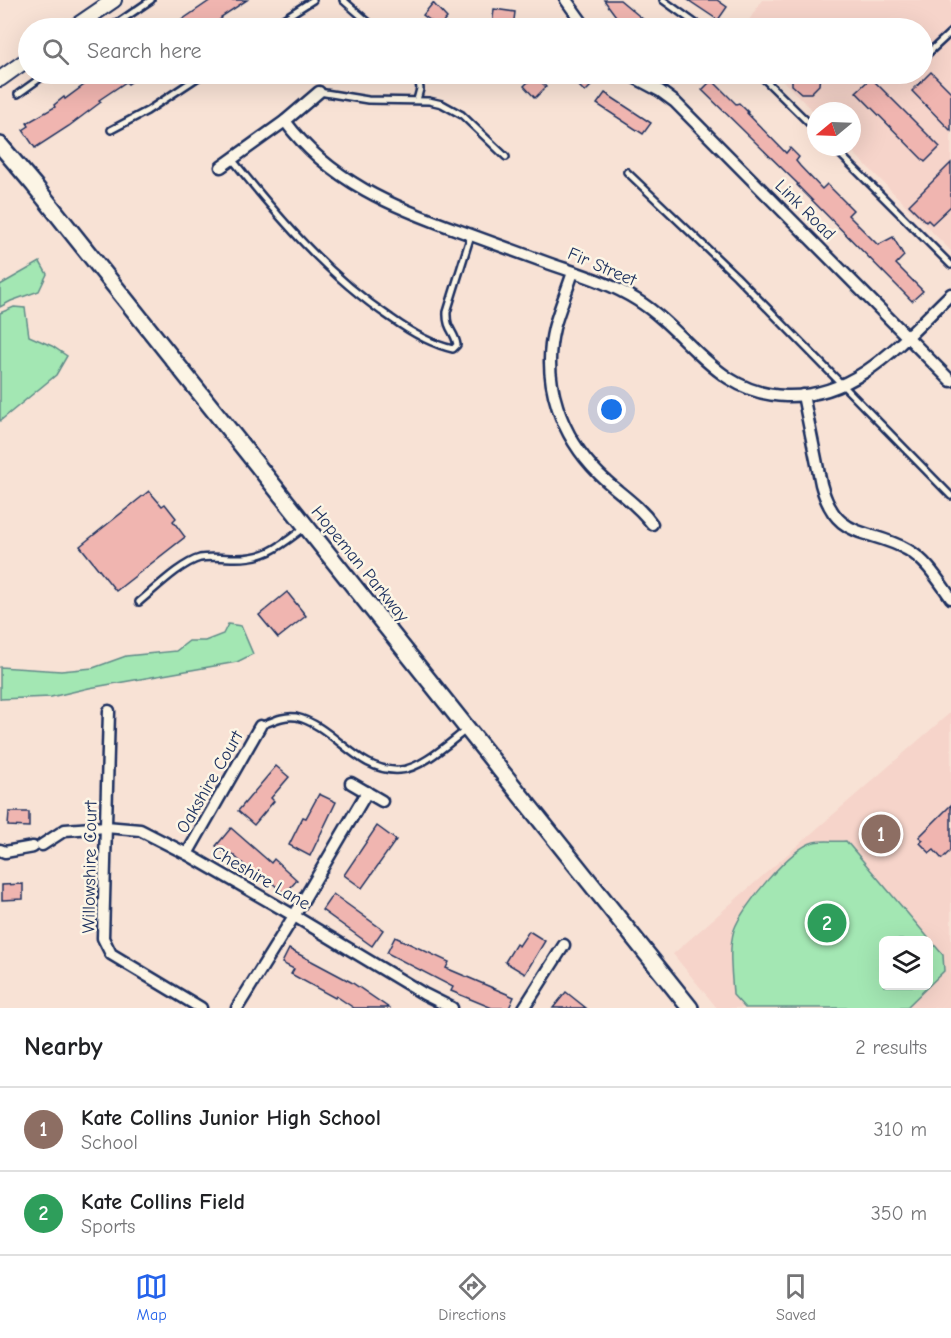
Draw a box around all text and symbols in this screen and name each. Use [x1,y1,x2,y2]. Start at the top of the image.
search box [18,18,933,84]
icon: search [39,35,72,68]
text: Search here [87,38,202,64]
north arrow [807,102,861,156]
street label: Link Road [770,175,840,245]
street label: Fir Street [564,243,640,291]
your location [597,395,626,424]
street label: Hopeman Parkway [307,502,414,627]
street label: Oakshire Court [172,726,248,837]
street label: Willowshire Court [78,800,102,934]
pin: 1 [862,812,900,856]
street label: Cheshire Lane [208,841,314,915]
pin: 2 [808,900,846,946]
map controls [879,936,933,990]
button: layers [879,936,933,990]
text: Nearby [24,1032,103,1062]
text: 2 results [855,1036,927,1059]
text: Kate Collins Junior High School [81,1105,381,1131]
text: 1 [40,1118,47,1141]
text: 310 m [874,1118,927,1141]
text: School [81,1131,138,1154]
text: Kate Collins Field [81,1189,245,1215]
text: 2 [39,1202,48,1225]
text: 350 m [871,1202,927,1225]
text: Sports [81,1215,135,1238]
tab: Map [135,1270,168,1324]
tab: Directions [438,1270,506,1324]
tab: Saved [776,1270,816,1324]

